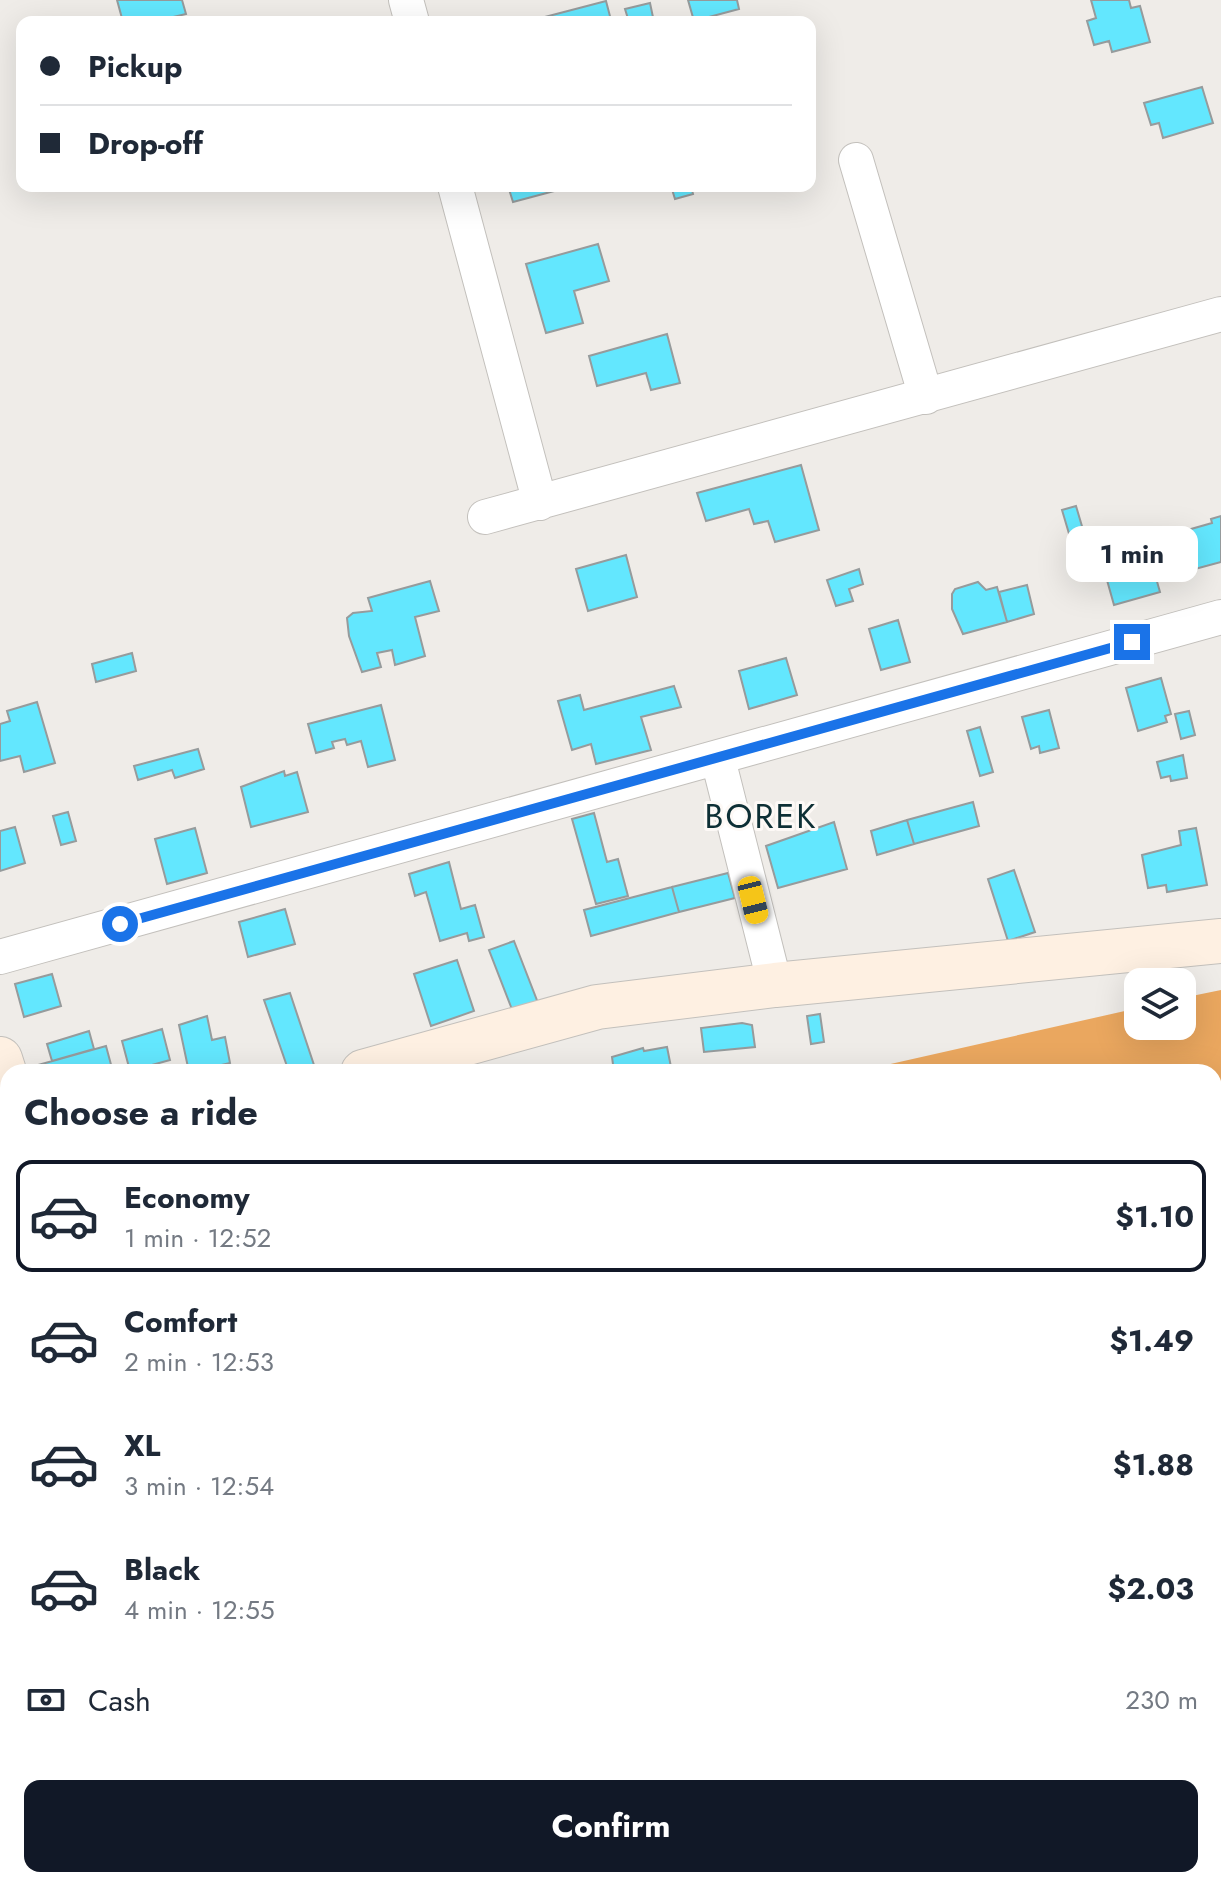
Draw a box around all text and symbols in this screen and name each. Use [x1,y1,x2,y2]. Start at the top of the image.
text: Pickup [88,45,183,88]
text: Drop-off [88,122,203,165]
callout: 1 min [1066,526,1198,582]
text: 1 min [1100,535,1164,573]
route end [1114,624,1150,660]
district label: BOREK [705,792,817,841]
car [736,874,770,926]
route start [102,906,138,942]
map controls [1124,968,1196,1040]
button: layers [1124,968,1196,1040]
text: Choose a ride [24,1086,258,1138]
text: Economy [124,1176,250,1219]
icon: car [28,1180,100,1252]
text: $1.10 [1115,1195,1194,1238]
text: 1 min · 12:52 [124,1219,271,1257]
text: Comfort [124,1300,237,1343]
icon: car [28,1304,100,1376]
text: $1.49 [1109,1319,1194,1362]
text: 2 min · 12:53 [124,1343,274,1381]
text: XL [124,1424,160,1467]
icon: car [28,1428,100,1500]
text: $1.88 [1113,1443,1194,1486]
text: 3 min · 12:54 [124,1467,274,1505]
text: Black [124,1548,200,1591]
icon: car [28,1552,100,1624]
text: $2.03 [1108,1567,1194,1610]
text: 4 min · 12:55 [124,1591,275,1629]
icon: cash [24,1678,68,1722]
text: Cash [88,1679,151,1722]
text: 230 m [1125,1681,1198,1719]
button: Confirm [24,1780,1198,1872]

